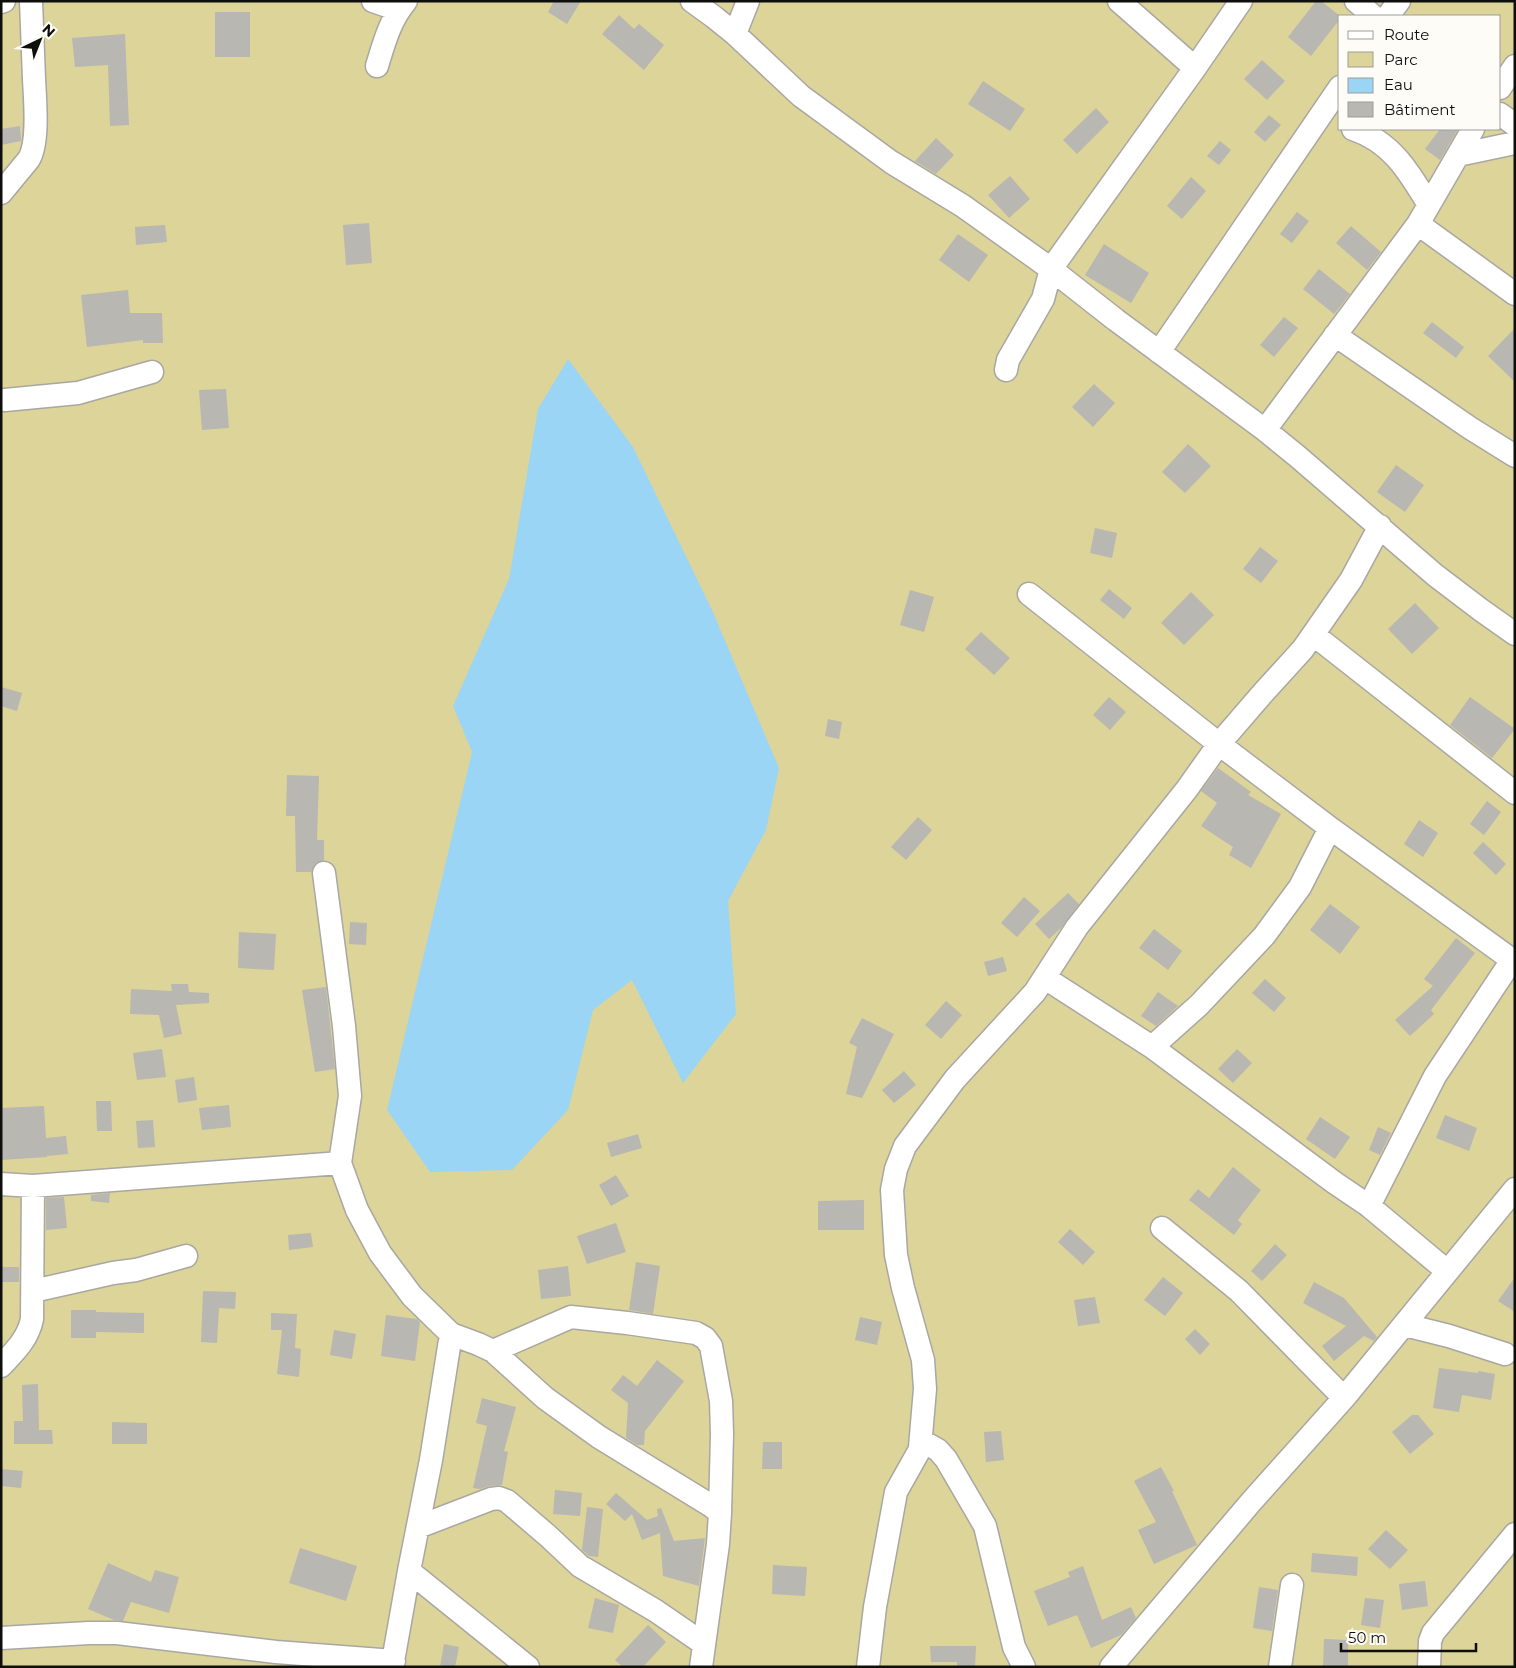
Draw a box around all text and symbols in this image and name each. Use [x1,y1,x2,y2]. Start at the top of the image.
north arrow [15,15,65,65]
legend [1338,15,1501,130]
text: N [39,20,59,41]
text: Route [1384,25,1429,44]
text: Parc [1384,50,1418,69]
text: Eau [1384,75,1413,94]
text: Bâtiment [1384,100,1456,119]
scale bar [1341,1620,1476,1652]
text: 50 m [1348,1628,1386,1647]

